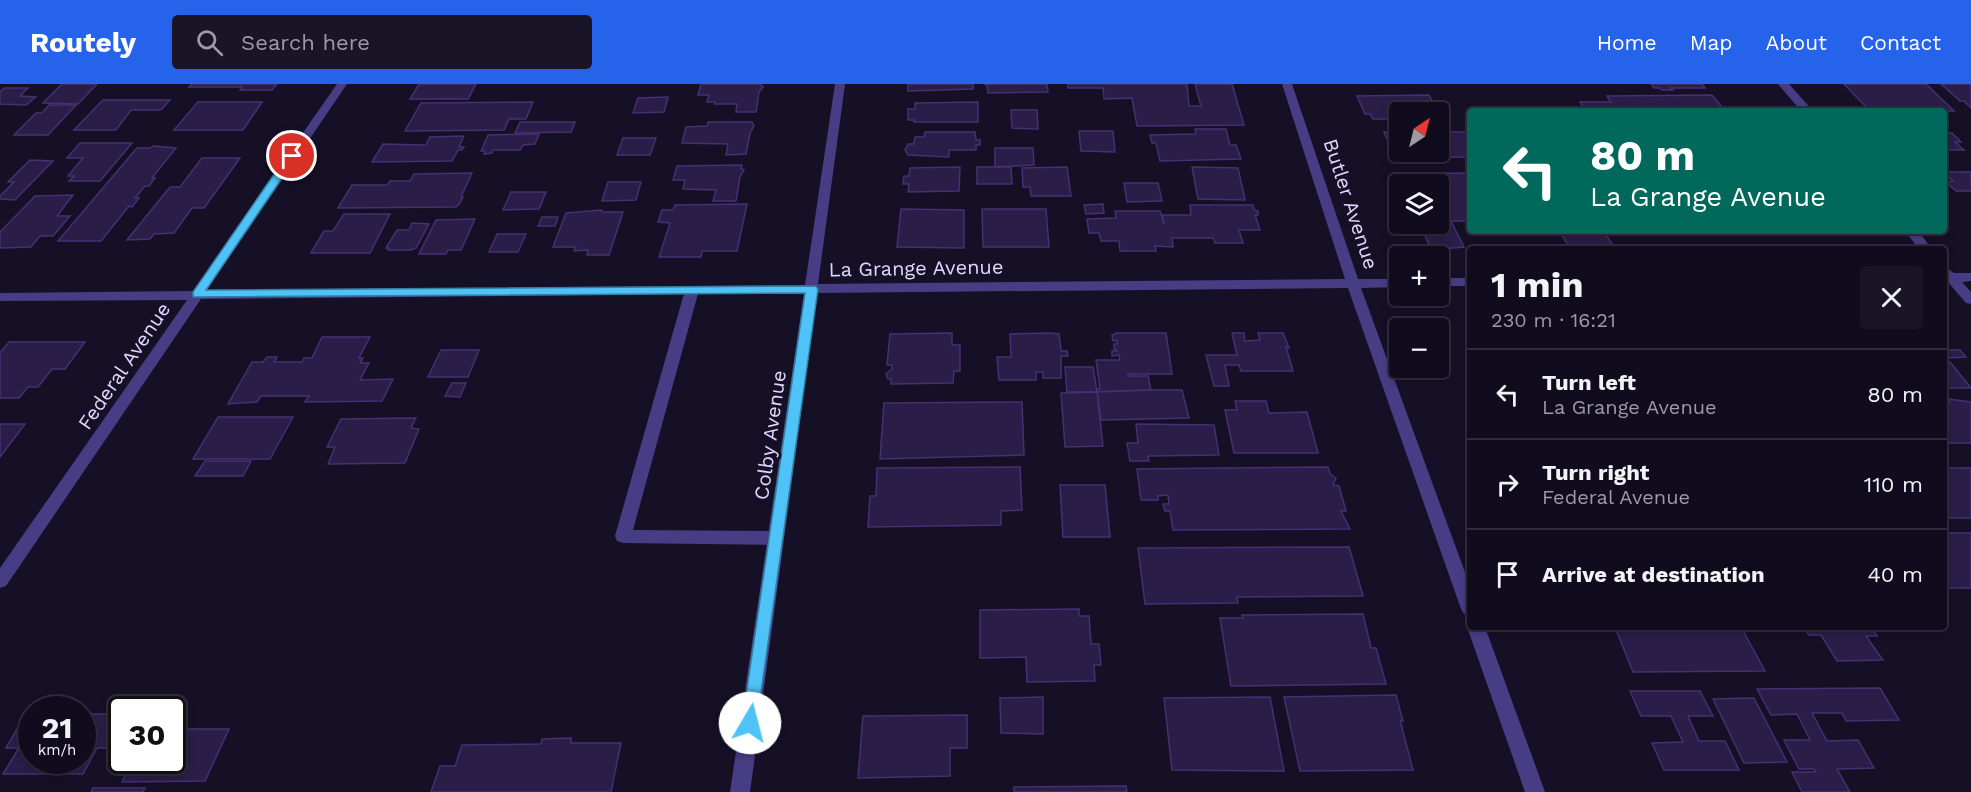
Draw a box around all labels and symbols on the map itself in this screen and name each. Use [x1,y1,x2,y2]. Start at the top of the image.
north arrow [1389,102,1449,162]
pin [266,130,317,181]
street label: Butler Avenue [1319,136,1383,272]
street label: La Grange Avenue [828,254,1004,282]
street label: Federal Avenue [73,298,175,434]
street label: Colby Avenue [749,369,791,501]
position arrow [718,691,782,755]
speed limit sign: 30 [108,696,186,774]

